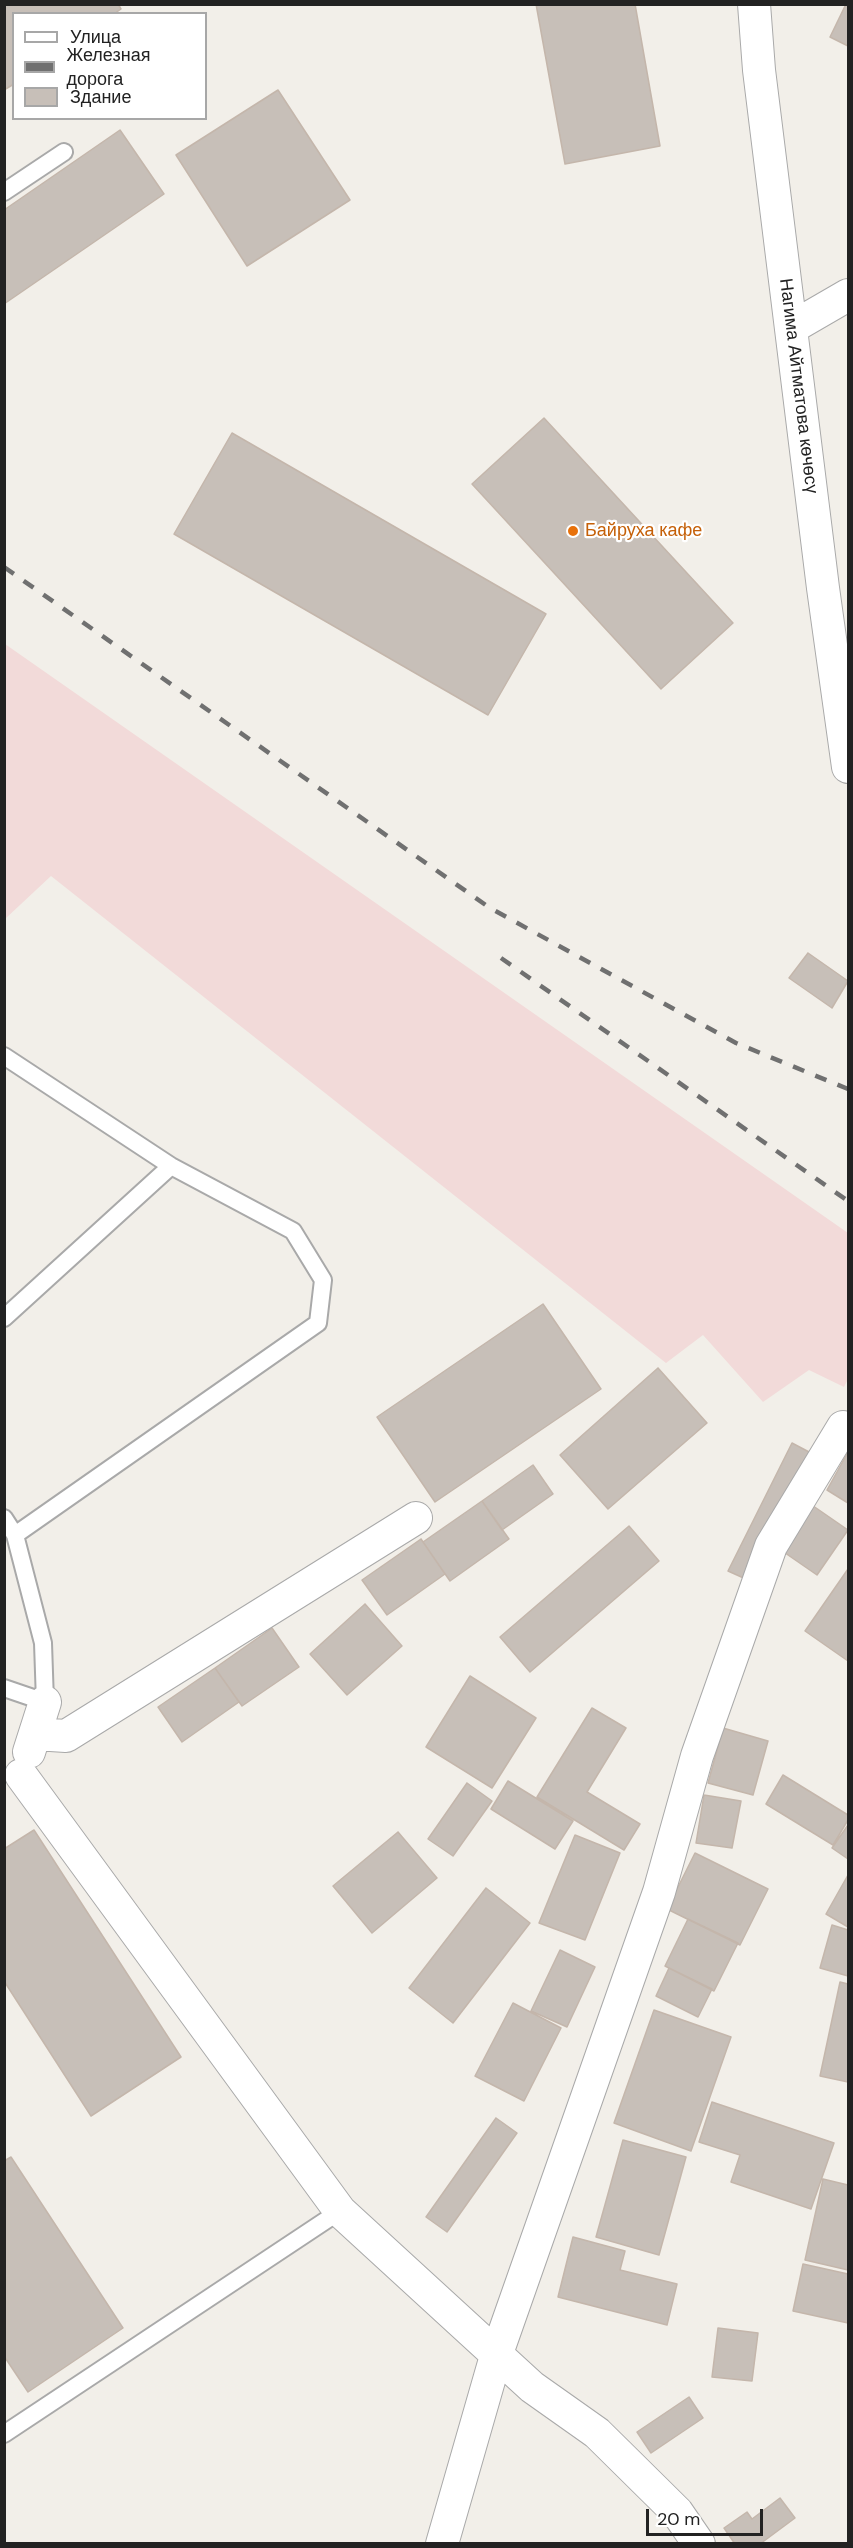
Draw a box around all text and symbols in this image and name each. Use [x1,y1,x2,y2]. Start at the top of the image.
legend [12,12,207,120]
text: Улица [70,25,121,49]
text: Железная дорога [67,43,150,91]
text: Здание [70,85,131,109]
street label: Нагима Айтматова көчөсү [774,277,822,495]
place label: Байруха кафе [585,520,702,542]
marker: Байруха кафе [566,524,580,538]
scale bar [649,2497,766,2535]
text: 20 m [657,2507,700,2531]

